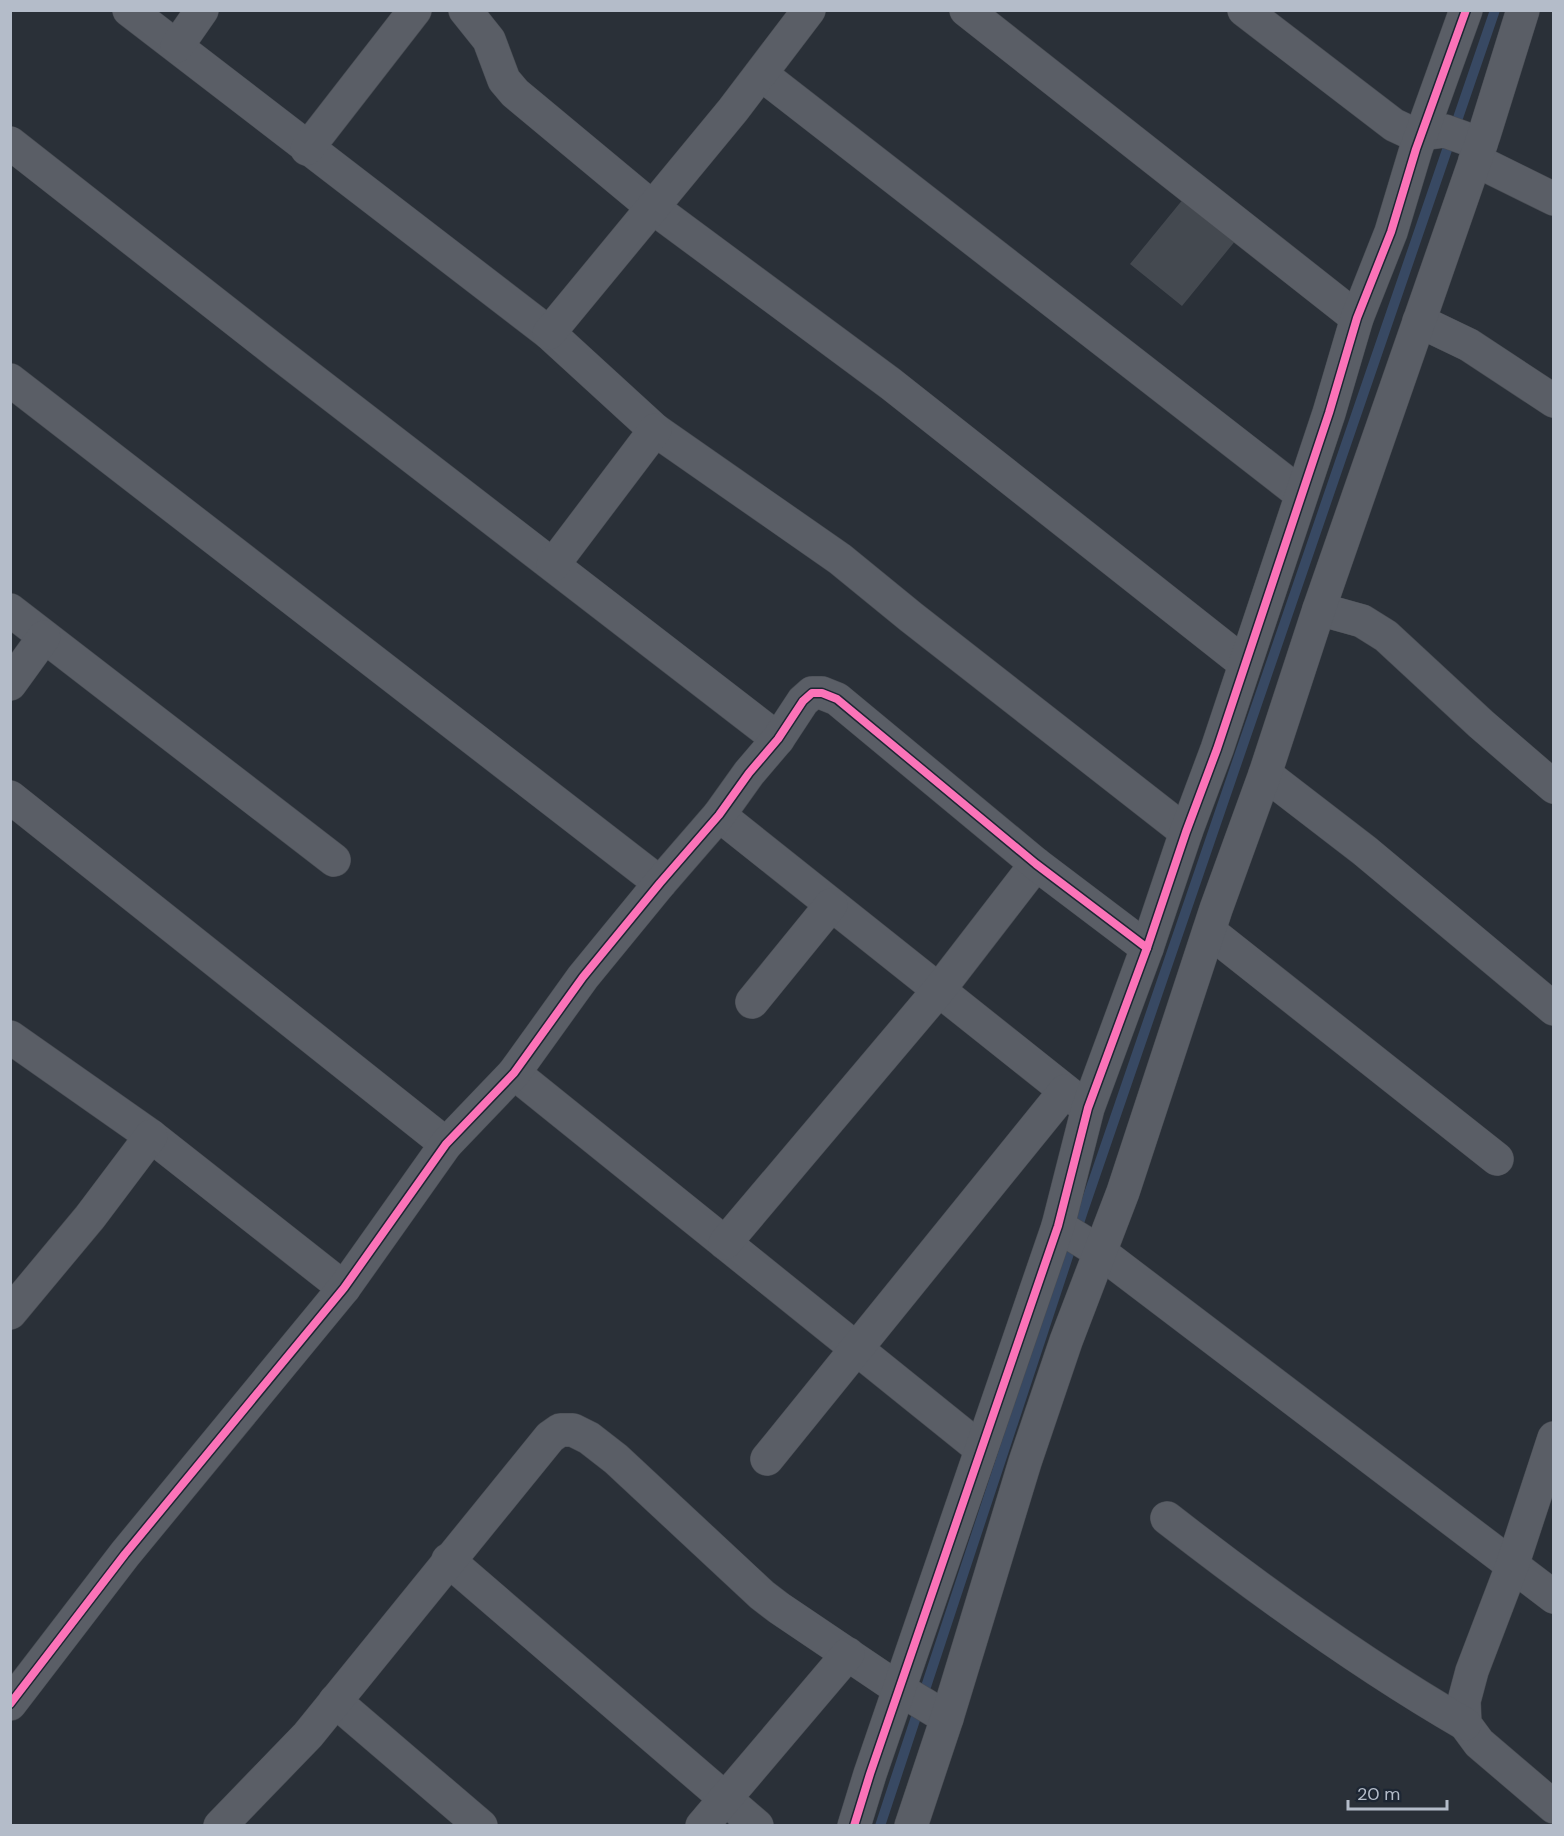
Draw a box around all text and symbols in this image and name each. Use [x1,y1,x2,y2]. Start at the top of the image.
scale bar [1348,1773,1447,1811]
text: 20 m [1357,1782,1400,1806]

